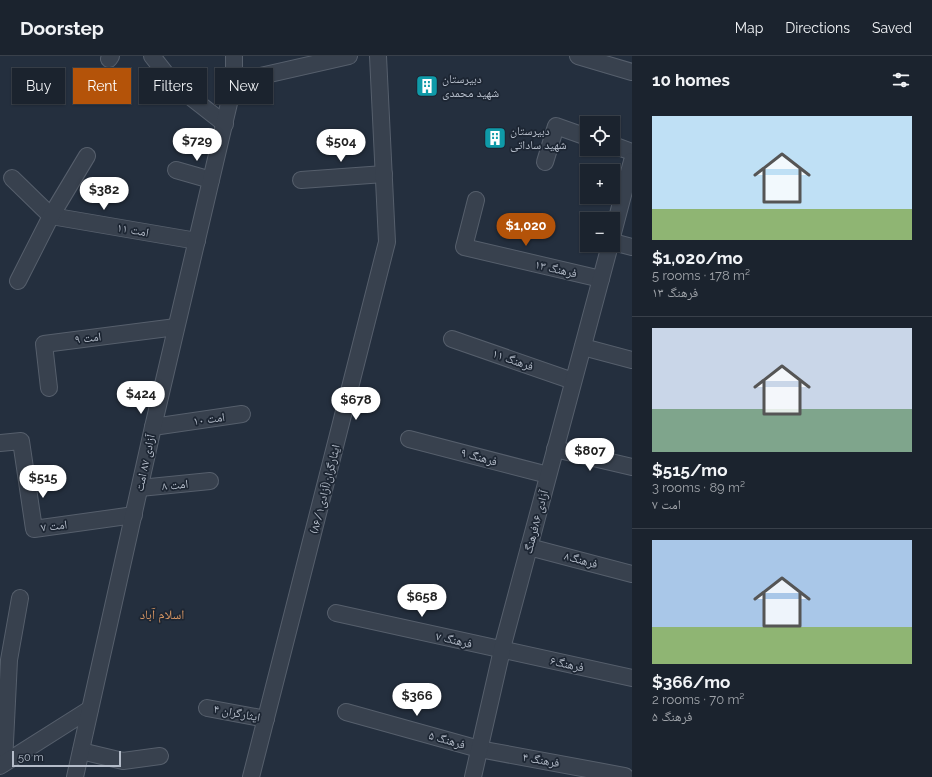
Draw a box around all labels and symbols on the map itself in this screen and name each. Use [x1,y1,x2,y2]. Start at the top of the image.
place label: دبیرستان شهید محمدی [442,72,499,100]
building icon: دبیرستان شهید محمدی [414,73,440,99]
place label: دبیرستان شهید ساداتی [510,124,567,152]
building icon: دبیرستان شهید ساداتی [482,125,508,151]
pin: $729 [173,128,221,162]
pin: $504 [317,129,365,163]
pin: $382 [80,177,128,211]
pin: $1,020 [493,213,559,247]
street label: امت ۱۱ [116,220,150,240]
street label: فرهنگ ۱۳ [534,257,578,281]
street label: امت ۹ [74,329,102,347]
street label: فرهنگ ۱۱ [491,346,535,374]
pin: $424 [117,381,165,415]
pin: $678 [332,387,380,421]
street label: امت ۱۰ [192,410,226,428]
street label: آزادی ۸۷ امت [132,432,158,493]
pin: $807 [566,438,614,472]
street label: ایثارگران(آزادی۸۶/۱) [307,443,343,535]
street label: فرهنگ ۹ [459,445,499,469]
pin: $515 [19,465,67,499]
street label: امت ۸ [161,477,189,493]
street label: آزادی ۸۶فرهنگ [521,488,551,555]
street label: امت ۷ [40,517,68,535]
street label: فرهنگ۸ [563,549,599,571]
pin: $658 [398,584,446,618]
district label: اسلام آباد [140,607,184,623]
street label: فرهنگ ۷ [434,629,474,651]
street label: فرهنگ۶ [549,654,585,674]
pin: $366 [393,683,441,717]
street label: ایثارگران ۴ [212,702,262,725]
street label: فرهنگ ۵ [427,728,467,752]
scale bar [12,749,121,768]
street label: فرهنگ ۴ [521,750,561,770]

